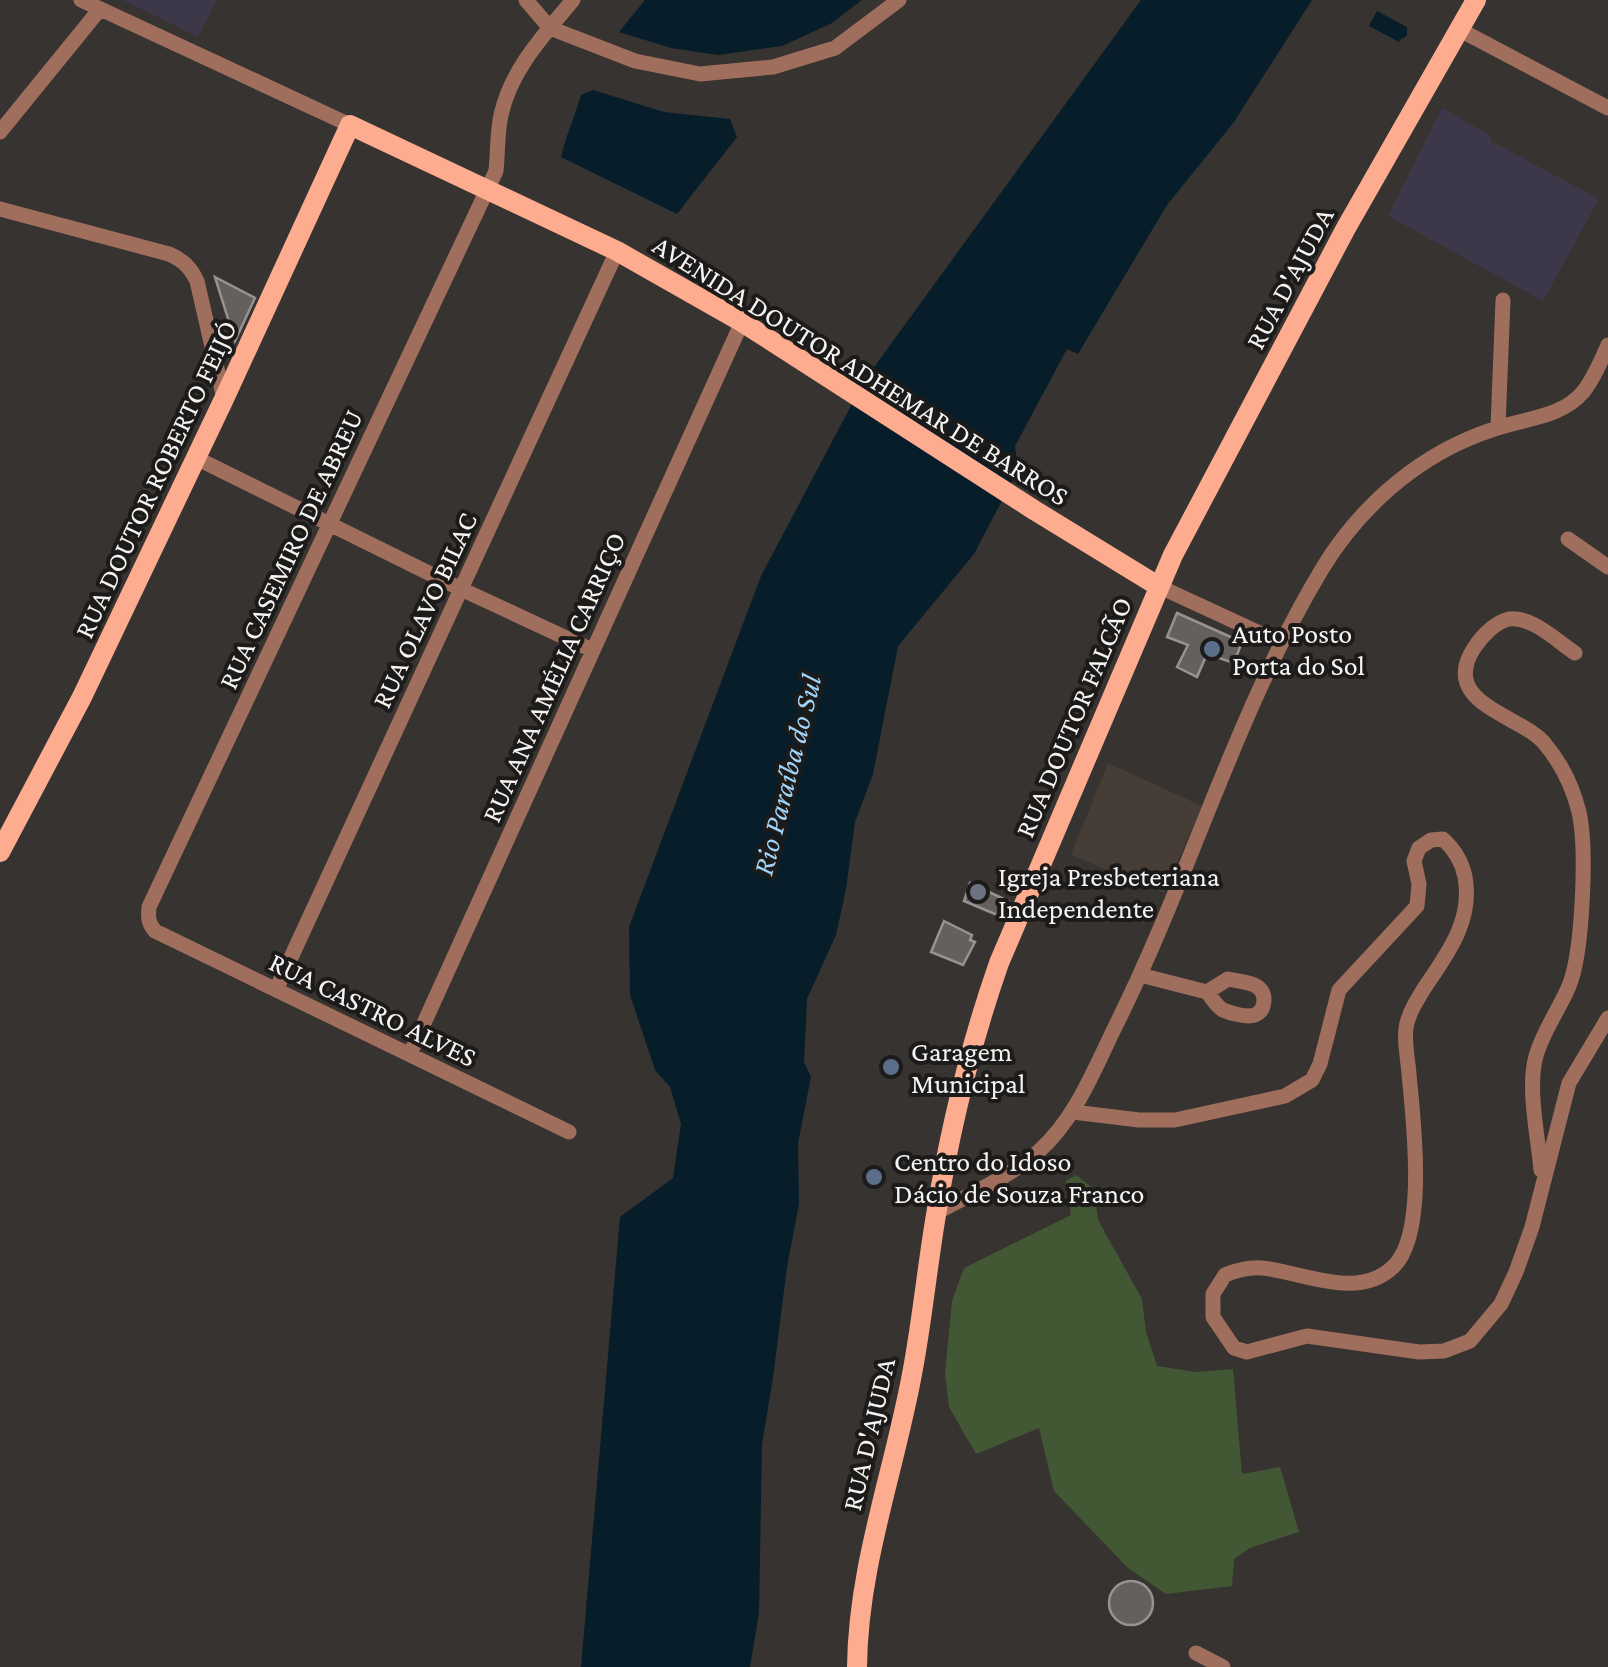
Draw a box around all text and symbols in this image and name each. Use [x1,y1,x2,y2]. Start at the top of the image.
street label: RUA D'AJUDA [1239,202,1340,354]
street label: AVENIDA DOUTOR ADHEMAR DE BARROS [647,229,1074,512]
street label: RUA DOUTOR ROBERTO FEIJÓ [68,315,243,643]
street label: RUA CASEMIRO DE ABREU [212,405,369,694]
street label: RUA OLAVO BILAC [366,508,483,713]
street label: RUA ANA AMÉLIA CARRIÇO [475,527,631,827]
street label: RUA DOUTOR FALCÃO [1009,593,1138,842]
place label: Auto Posto Porta do Sol [1232,618,1365,681]
marker: Auto Posto Porta do Sol [1201,638,1223,660]
water label: Rio Paraíba do Sul [746,671,828,879]
place label: Igreja Presbeteriana Independente [998,861,1220,924]
marker: Igreja Presbeteriana Independente [967,881,989,903]
street label: RUA CASTRO ALVES [264,946,481,1073]
place label: Garagem Municipal [911,1036,1025,1099]
marker: Garagem Municipal [880,1056,902,1078]
place label: Centro do Idoso Dácio de Souza Franco [894,1146,1144,1209]
marker: Centro do Idoso Dácio de Souza Franco [863,1166,885,1188]
street label: RUA D'AJUDA [836,1355,901,1513]

